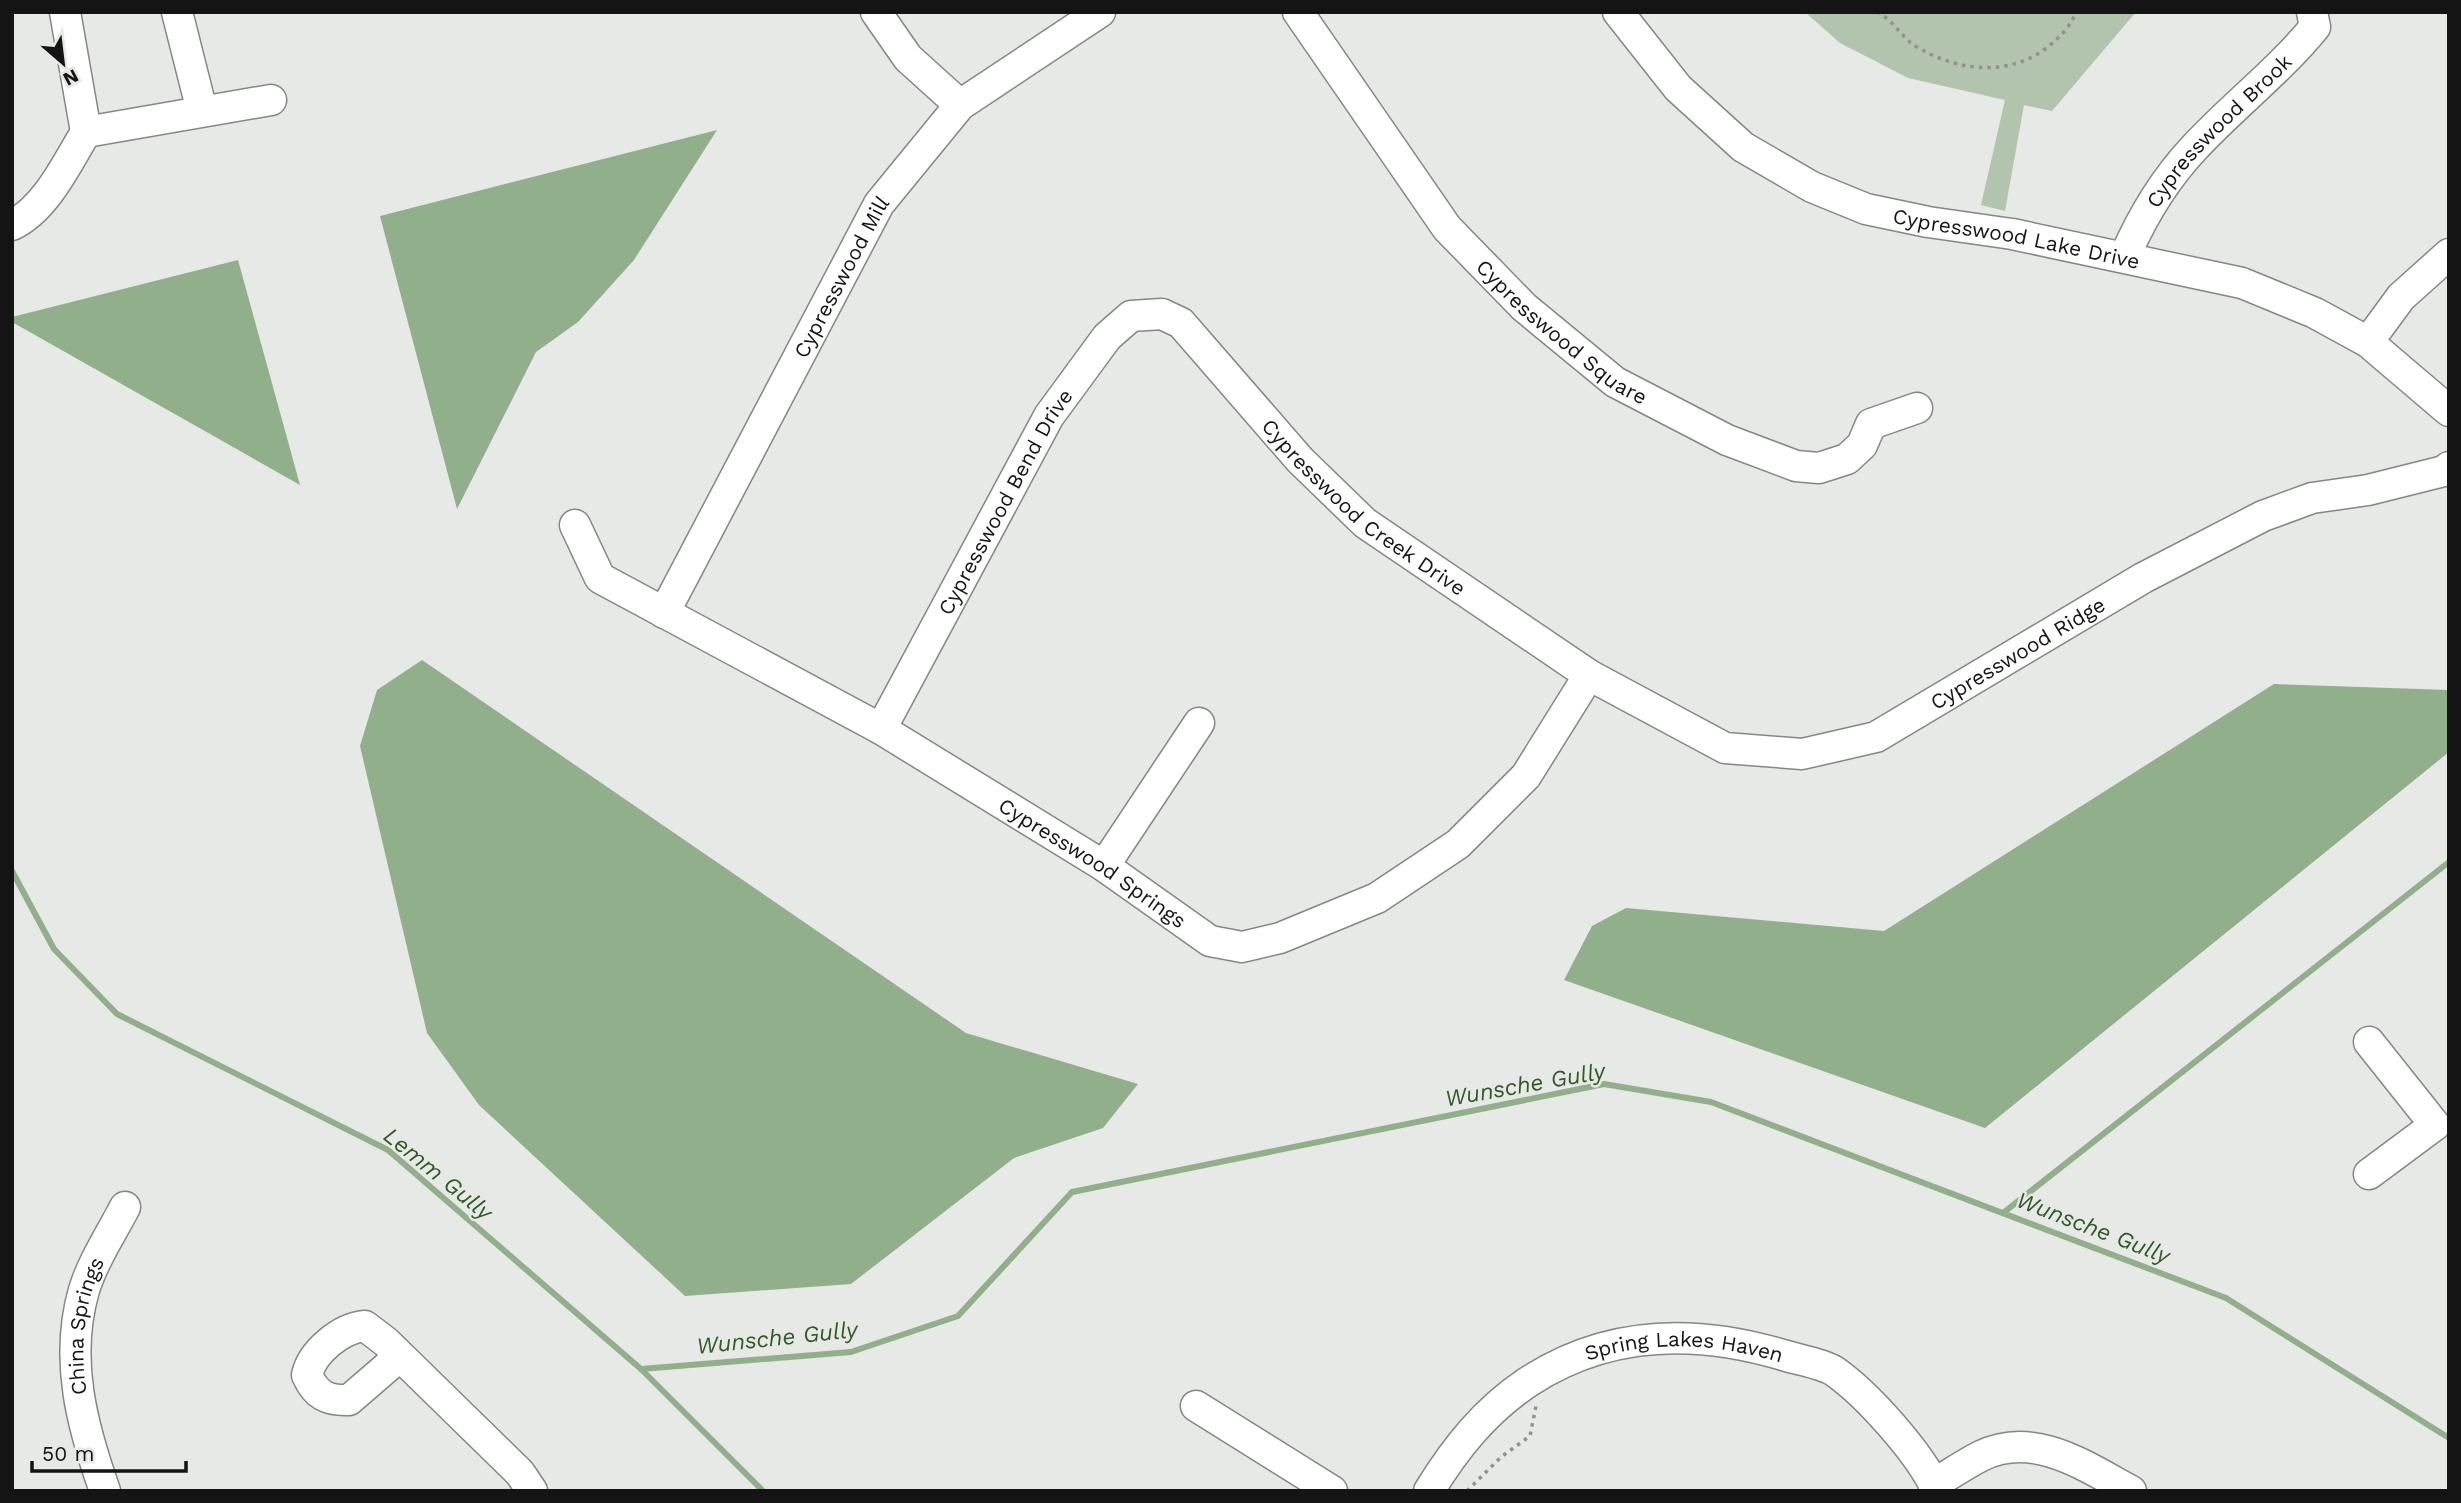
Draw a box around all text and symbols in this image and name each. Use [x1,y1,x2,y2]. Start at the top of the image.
north arrow [28,28,98,98]
street label: Cypresswood Brook [2140,48,2297,212]
text: N [59,64,82,91]
street label: Cypresswood Mill [788,190,894,362]
street label: Cypresswood Lake Drive [1891,203,2142,273]
street label: Cypresswood Square [1472,254,1652,409]
street label: Cypresswood Bend Drive [932,384,1077,619]
street label: Cypresswood Creek Drive [1257,413,1471,600]
street label: Cypresswood Ridge [1925,591,2109,714]
street label: Cypresswood Springs [994,792,1191,933]
water label: Wunsche Gully [1443,1057,1609,1112]
water label: Lemm Gully [378,1122,499,1227]
water label: Wunsche Gully [2013,1186,2175,1270]
street label: China Springs [63,1253,109,1397]
water label: Wunsche Gully [695,1316,860,1360]
street label: Spring Lakes Haven [1581,1326,1786,1367]
scale bar [32,1430,186,1474]
text: 50 m [42,1441,94,1466]

